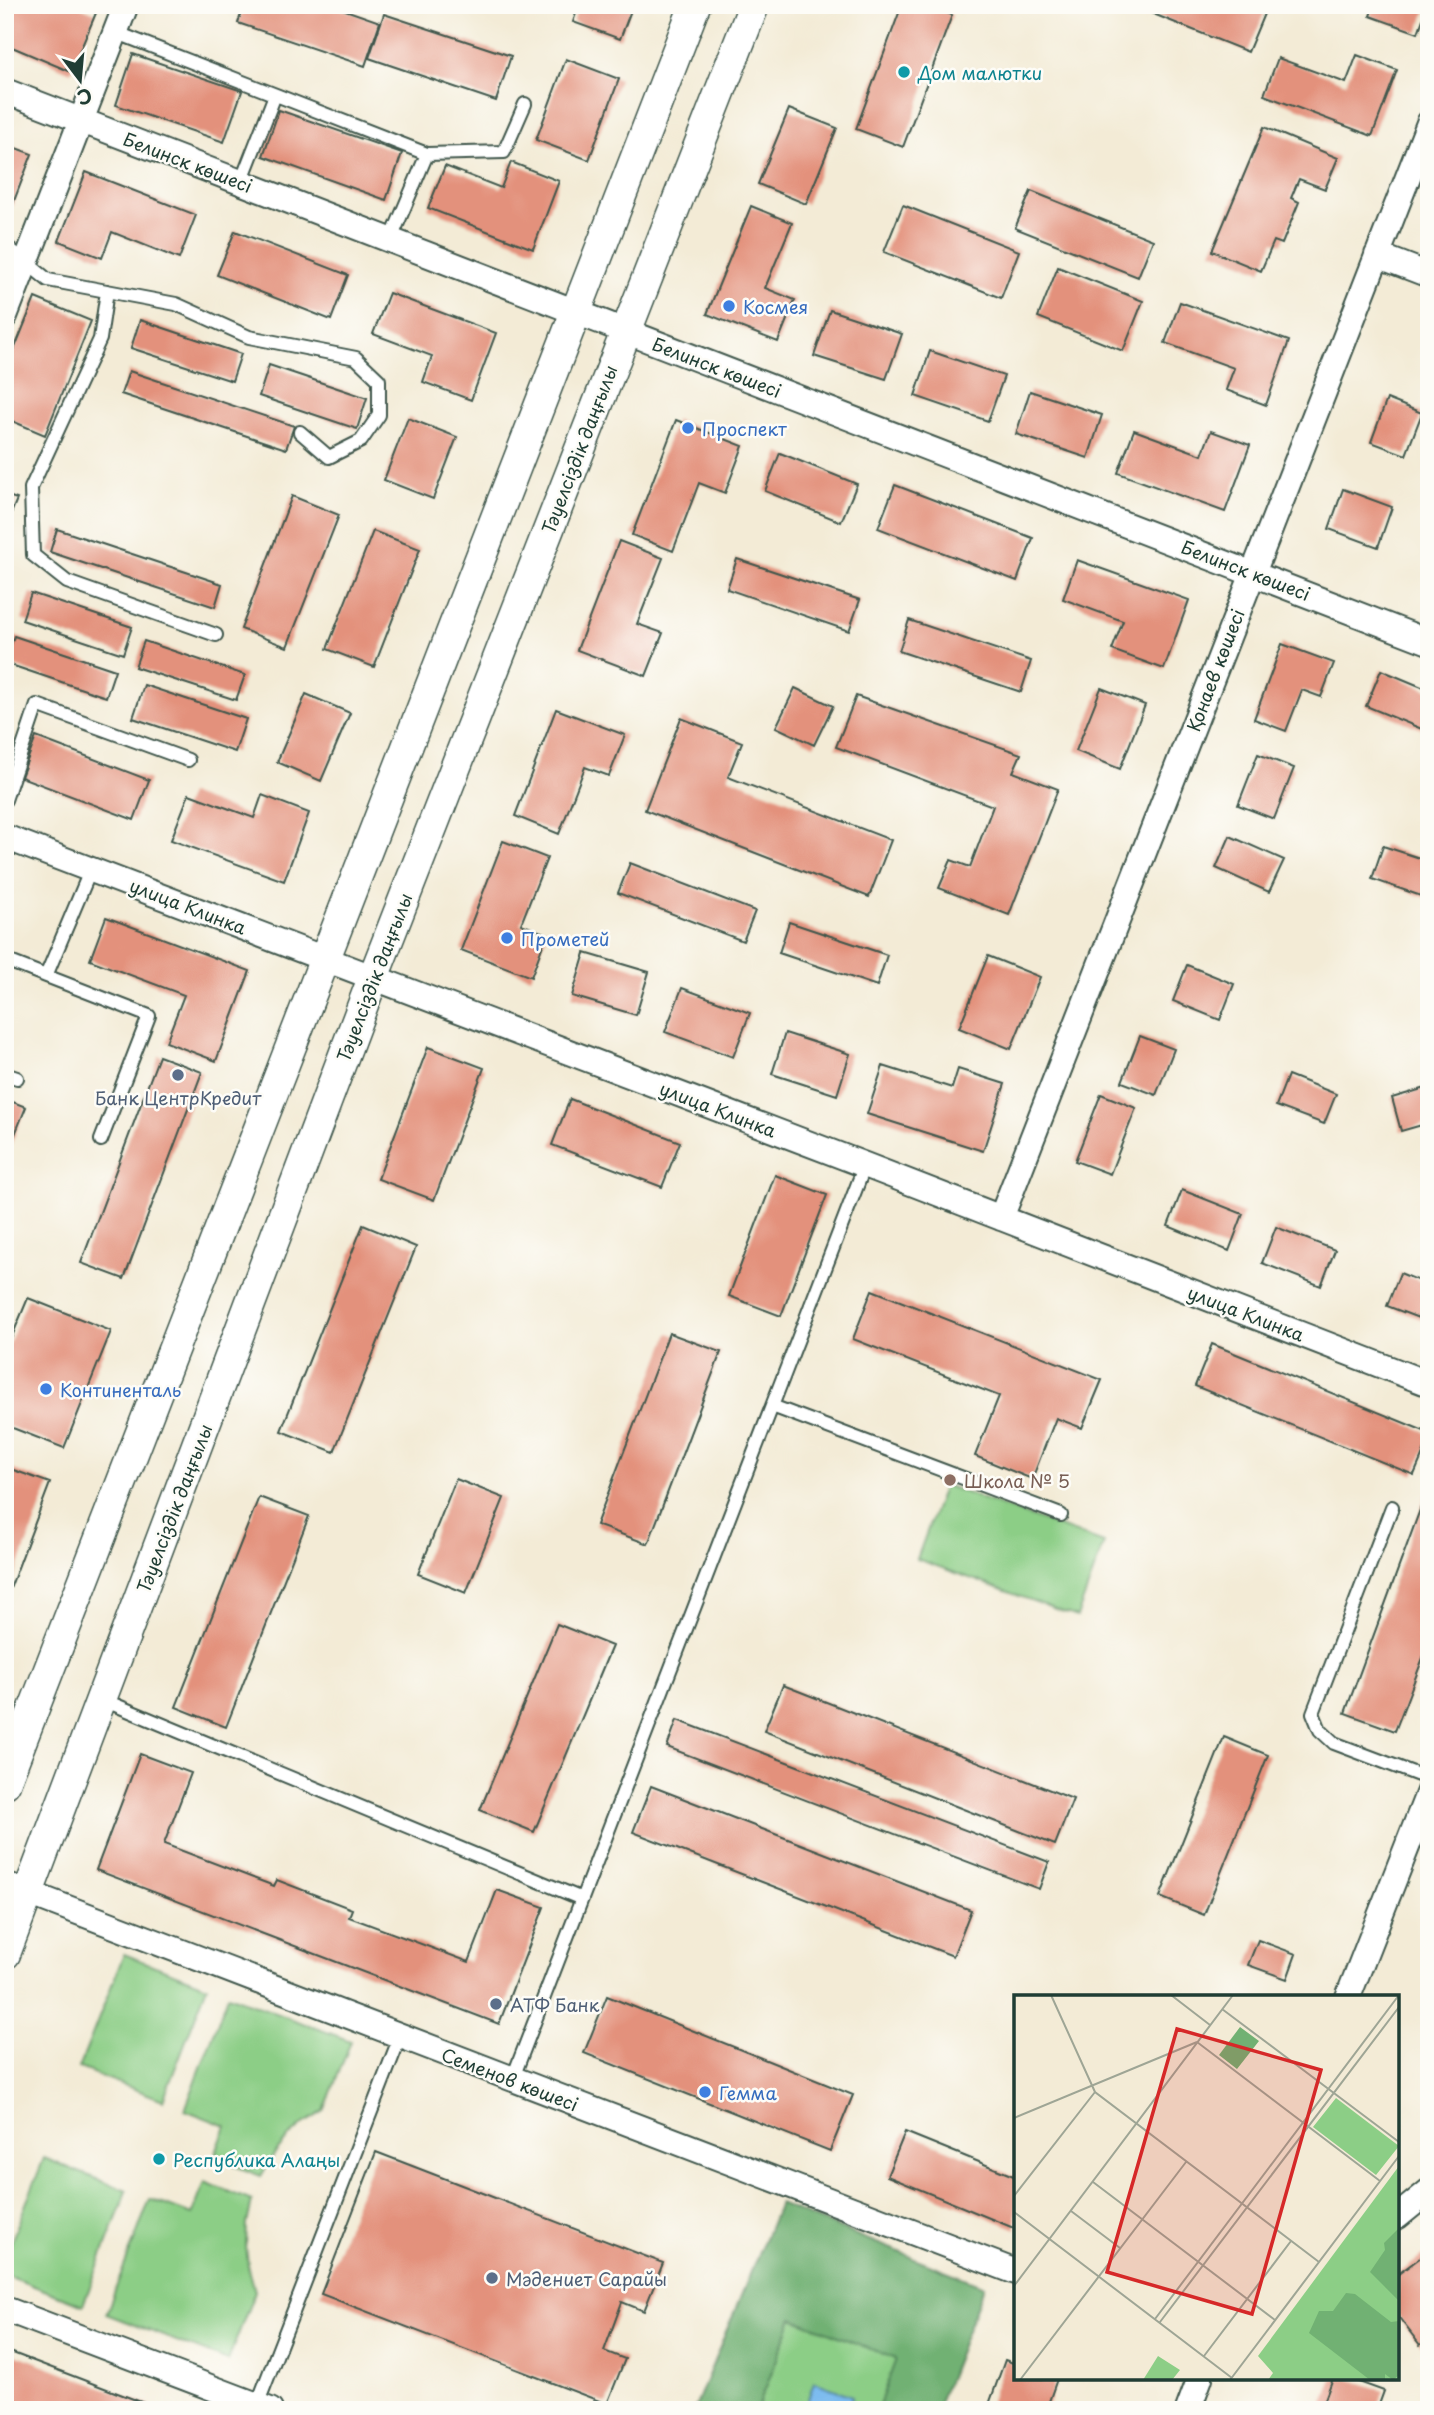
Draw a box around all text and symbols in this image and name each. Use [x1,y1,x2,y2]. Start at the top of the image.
north arrow [46,46,116,116]
place label: Дом малютки [917,59,1042,86]
marker: Дом малютки [896,64,912,80]
text: С [74,82,96,113]
street label: Белинск көшесі [120,125,256,199]
place label: Космея [743,293,808,320]
marker: Космея [721,298,737,314]
street label: Белинск көшесі [649,330,785,404]
street label: Тәуелсіздік даңғылы [534,361,624,537]
place label: Проспект [702,415,787,442]
marker: Проспект [680,420,696,436]
street label: Белинск көшесі [1178,533,1314,607]
street label: Қонаев көшесі [1179,605,1251,735]
street label: улица Клинка [126,871,251,941]
street label: Тәуелсіздік даңғылы [329,889,419,1065]
place label: Прометей [521,925,610,952]
marker: Прометей [499,930,515,946]
marker: Банк ЦентрКредит [170,1067,186,1083]
street label: улица Клинка [656,1074,781,1144]
place label: Банк ЦентрКредит [95,1084,262,1111]
street label: улица Клинка [1184,1278,1309,1348]
place label: Континенталь [60,1376,181,1403]
marker: Континенталь [38,1381,54,1397]
street label: Тәуелсіздік даңғылы [129,1420,219,1596]
place label: Школа № 5 [964,1467,1070,1494]
marker: Школа № 5 [942,1472,958,1488]
place label: АТФ Банк [510,1991,600,2018]
inset map [1014,1995,1399,2380]
marker: АТФ Банк [488,1996,504,2012]
street label: Семенов көшесі [438,2040,582,2118]
place label: Гемма [719,2079,778,2106]
marker: Гемма [697,2084,713,2100]
place label: Республика Алаңы [173,2146,340,2173]
marker: Республика Алаңы [151,2151,167,2167]
place label: Мәдениет Сарайы [506,2265,667,2292]
marker: Мәдениет Сарайы [484,2270,500,2286]

